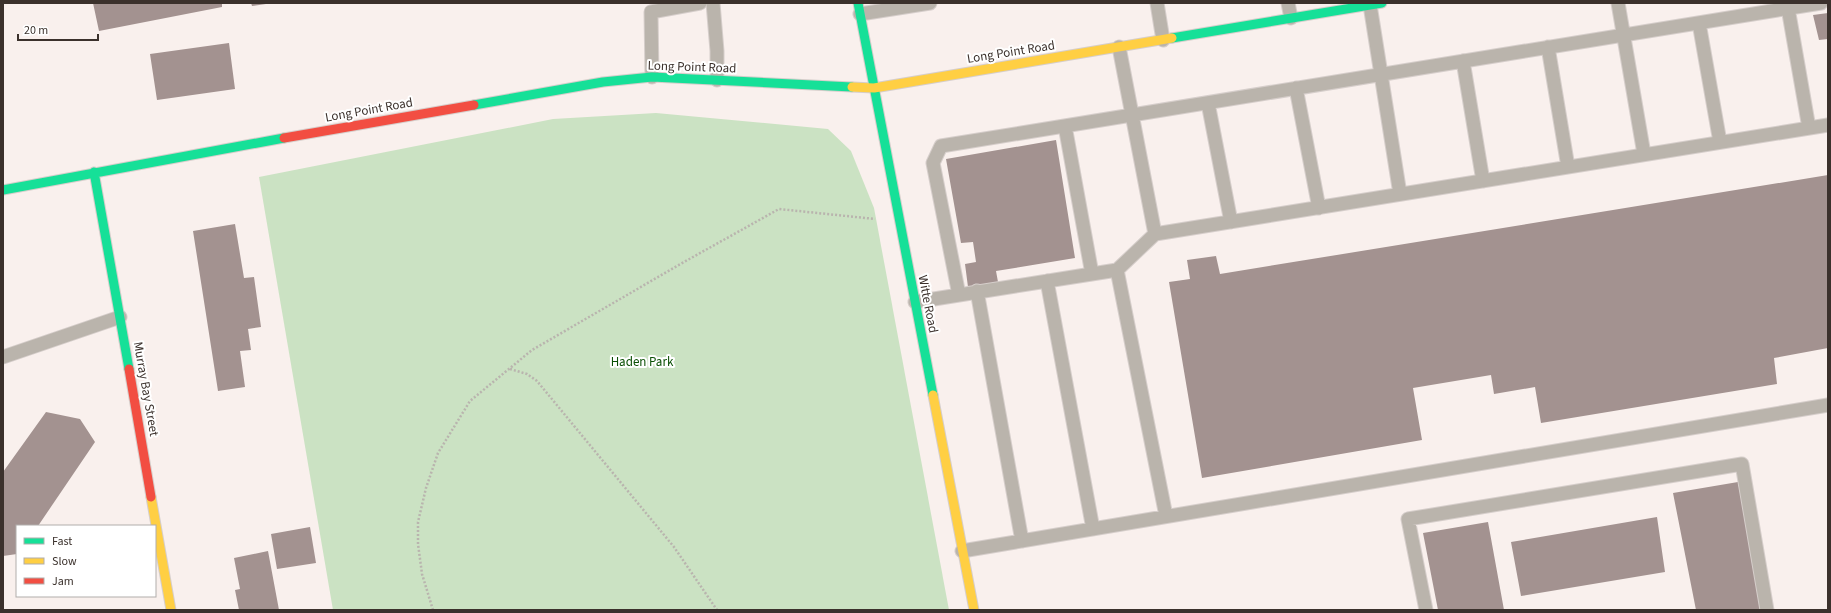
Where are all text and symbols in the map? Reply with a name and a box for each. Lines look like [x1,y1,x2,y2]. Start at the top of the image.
scale bar [18,16,98,42]
text: 20 m [24,22,48,39]
street label: Long Point Road [966,36,1056,68]
street label: Long Point Road [647,56,737,78]
street label: Long Point Road [324,93,414,127]
street label: Witte Road [914,273,942,335]
street label: Murray Bay Street [129,340,163,438]
park label: Haden Park [611,353,674,371]
legend [16,525,156,597]
text: Fast [52,533,72,550]
text: Slow [52,553,77,570]
text: Jam [52,573,74,590]

